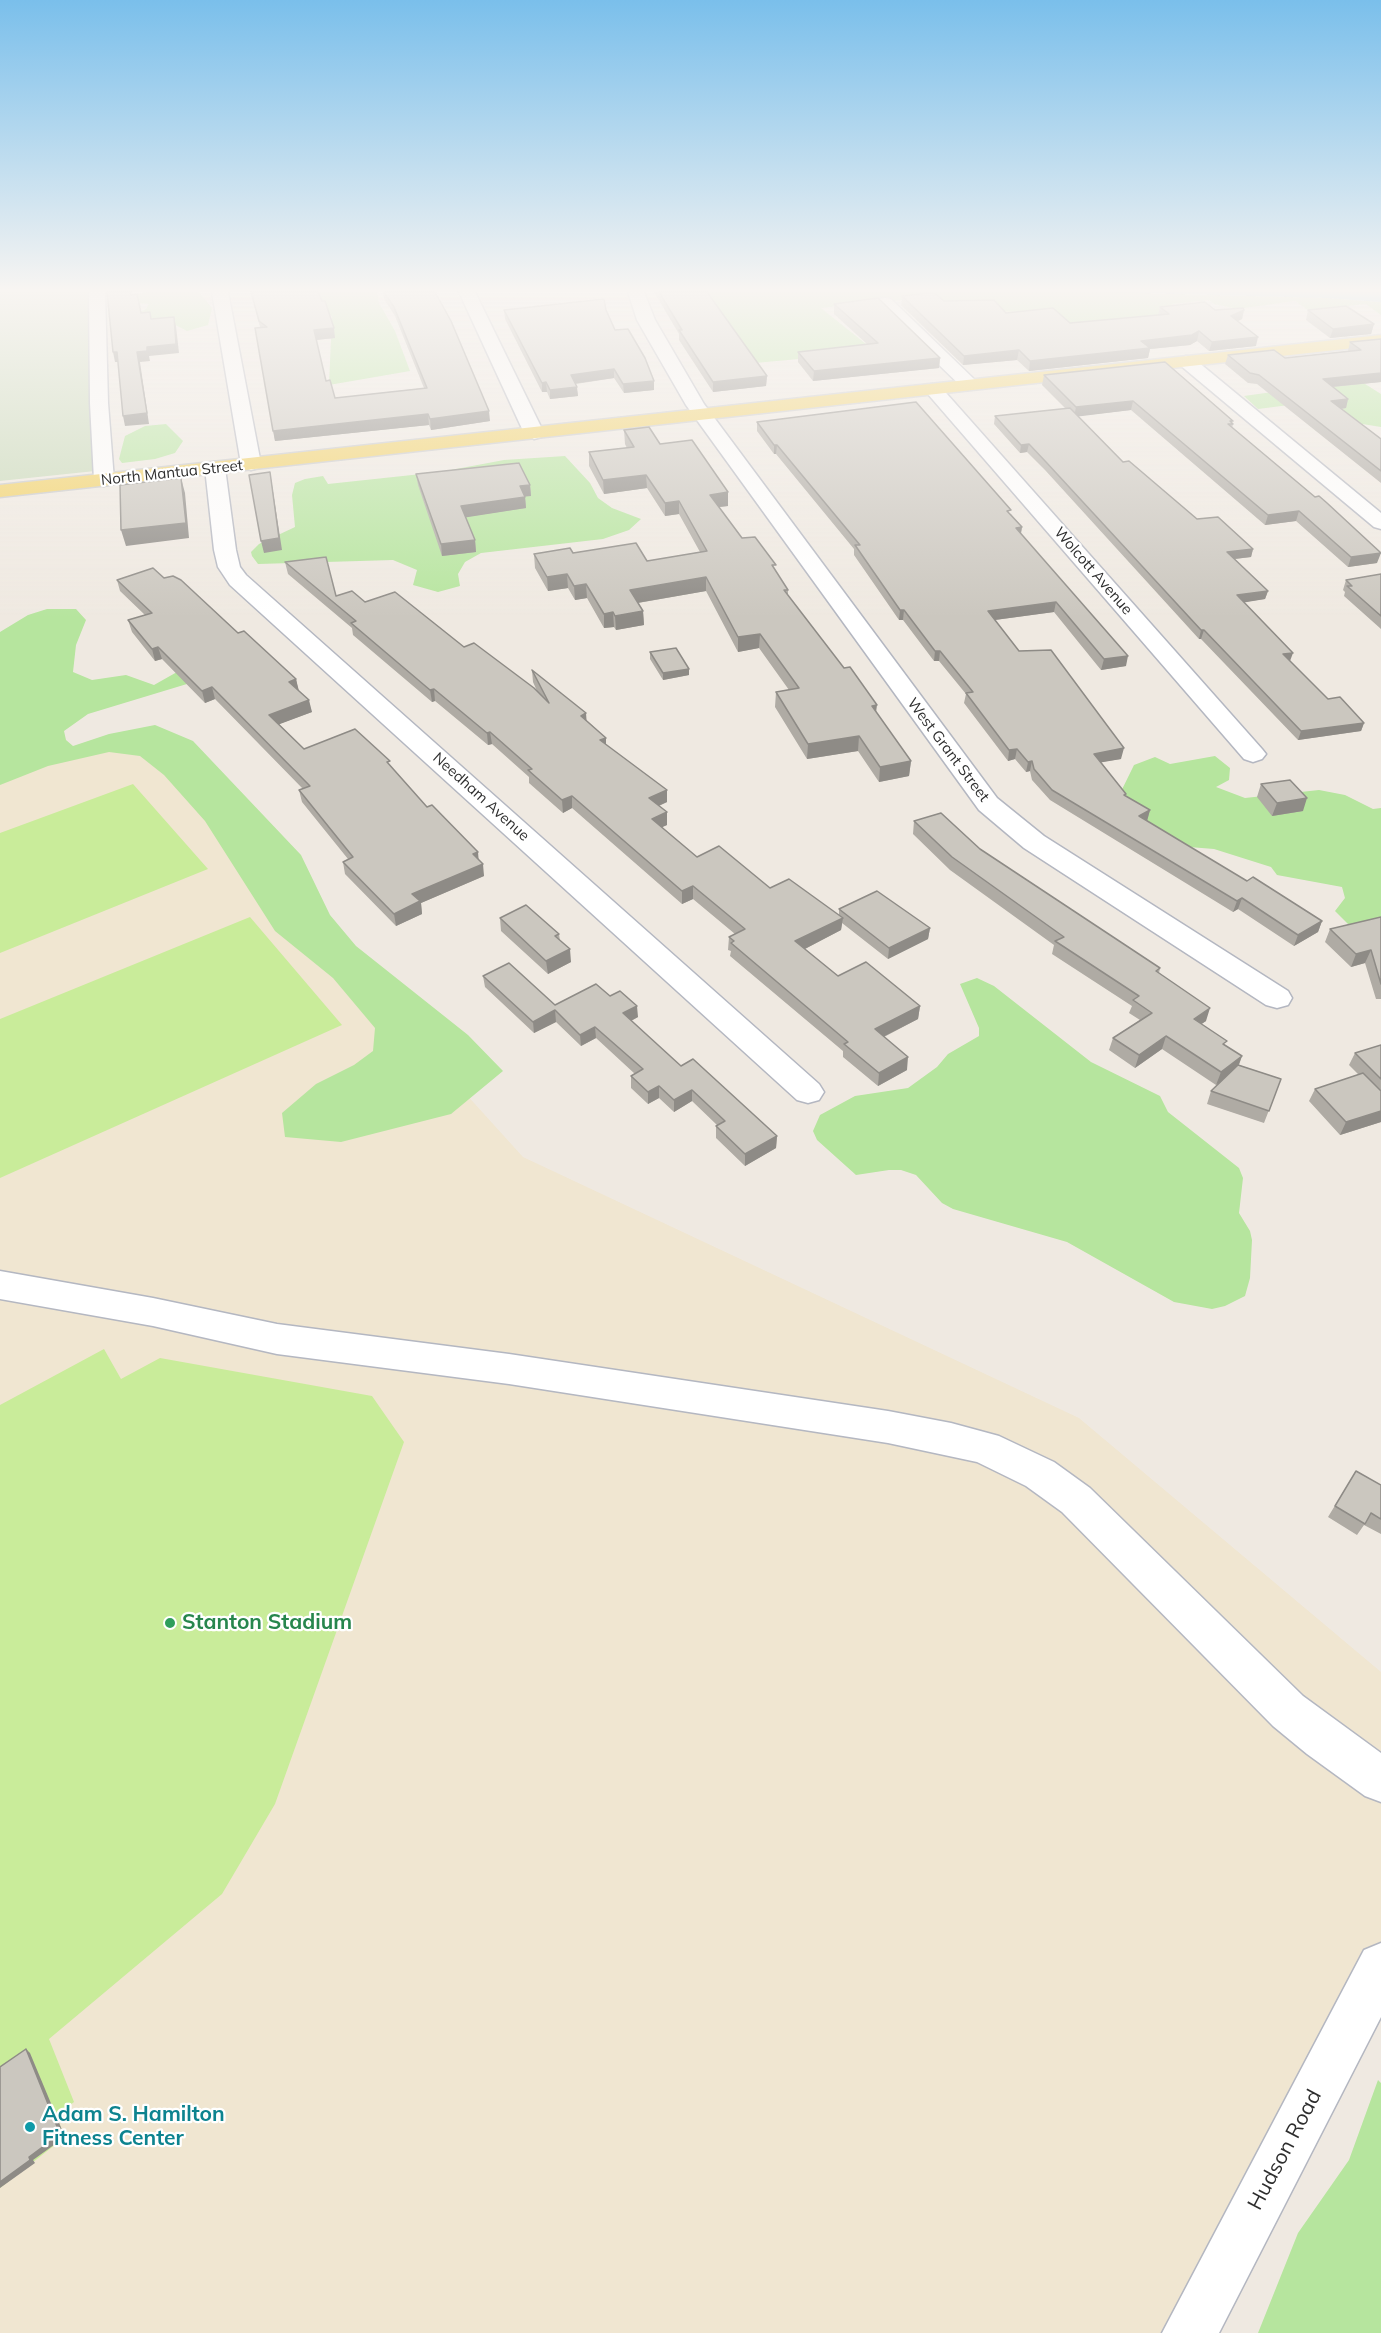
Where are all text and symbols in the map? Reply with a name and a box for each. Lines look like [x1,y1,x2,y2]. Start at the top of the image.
street label: North Mantua Street [100,457,244,489]
street label: Wolcott Avenue [1050,524,1136,618]
street label: West Grant Street [903,695,993,805]
street label: Needham Avenue [429,749,533,845]
place label: Stanton Stadium [182,1610,352,1636]
marker: Stanton Stadium [163,1616,177,1630]
street label: Hudson Road [1243,2086,1327,2214]
place label: Adam S. Hamilton Fitness Center [42,2102,225,2152]
marker: Adam S. Hamilton Fitness Center [23,2120,37,2134]

